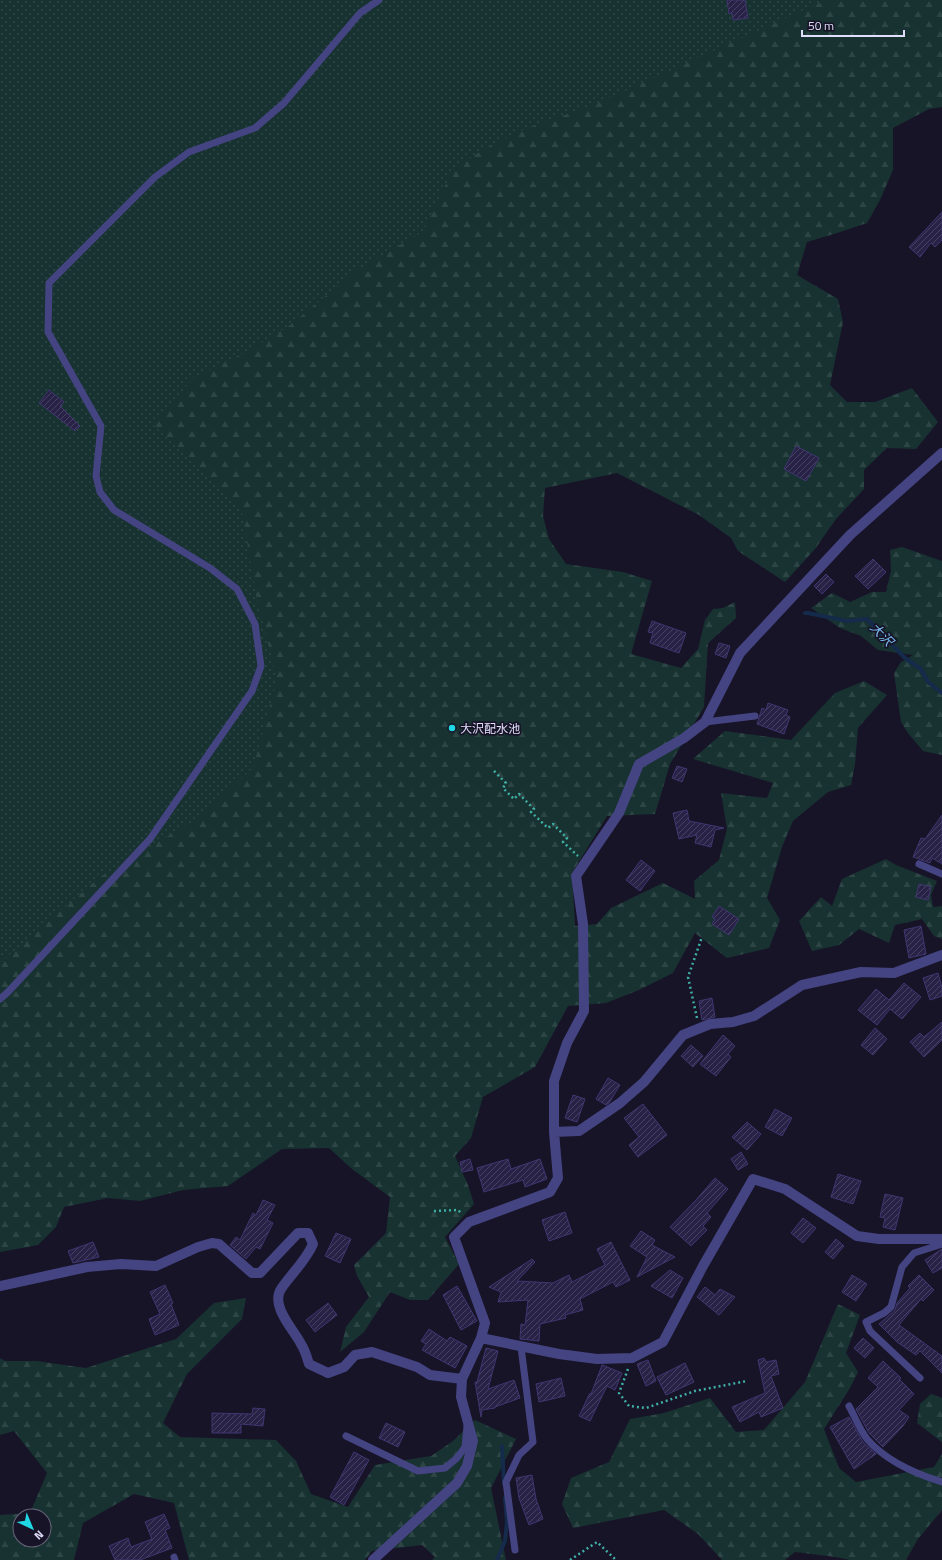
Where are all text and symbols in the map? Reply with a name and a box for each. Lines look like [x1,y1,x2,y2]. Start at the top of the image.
scale bar [802,12,904,38]
text: 50 m [808,16,834,35]
water label: 大沢 [866,618,900,652]
place label: 大沢配水池 [460,719,520,738]
marker: 大沢配水池 [447,723,457,733]
north arrow [12,1508,52,1548]
text: N [31,1527,47,1544]

